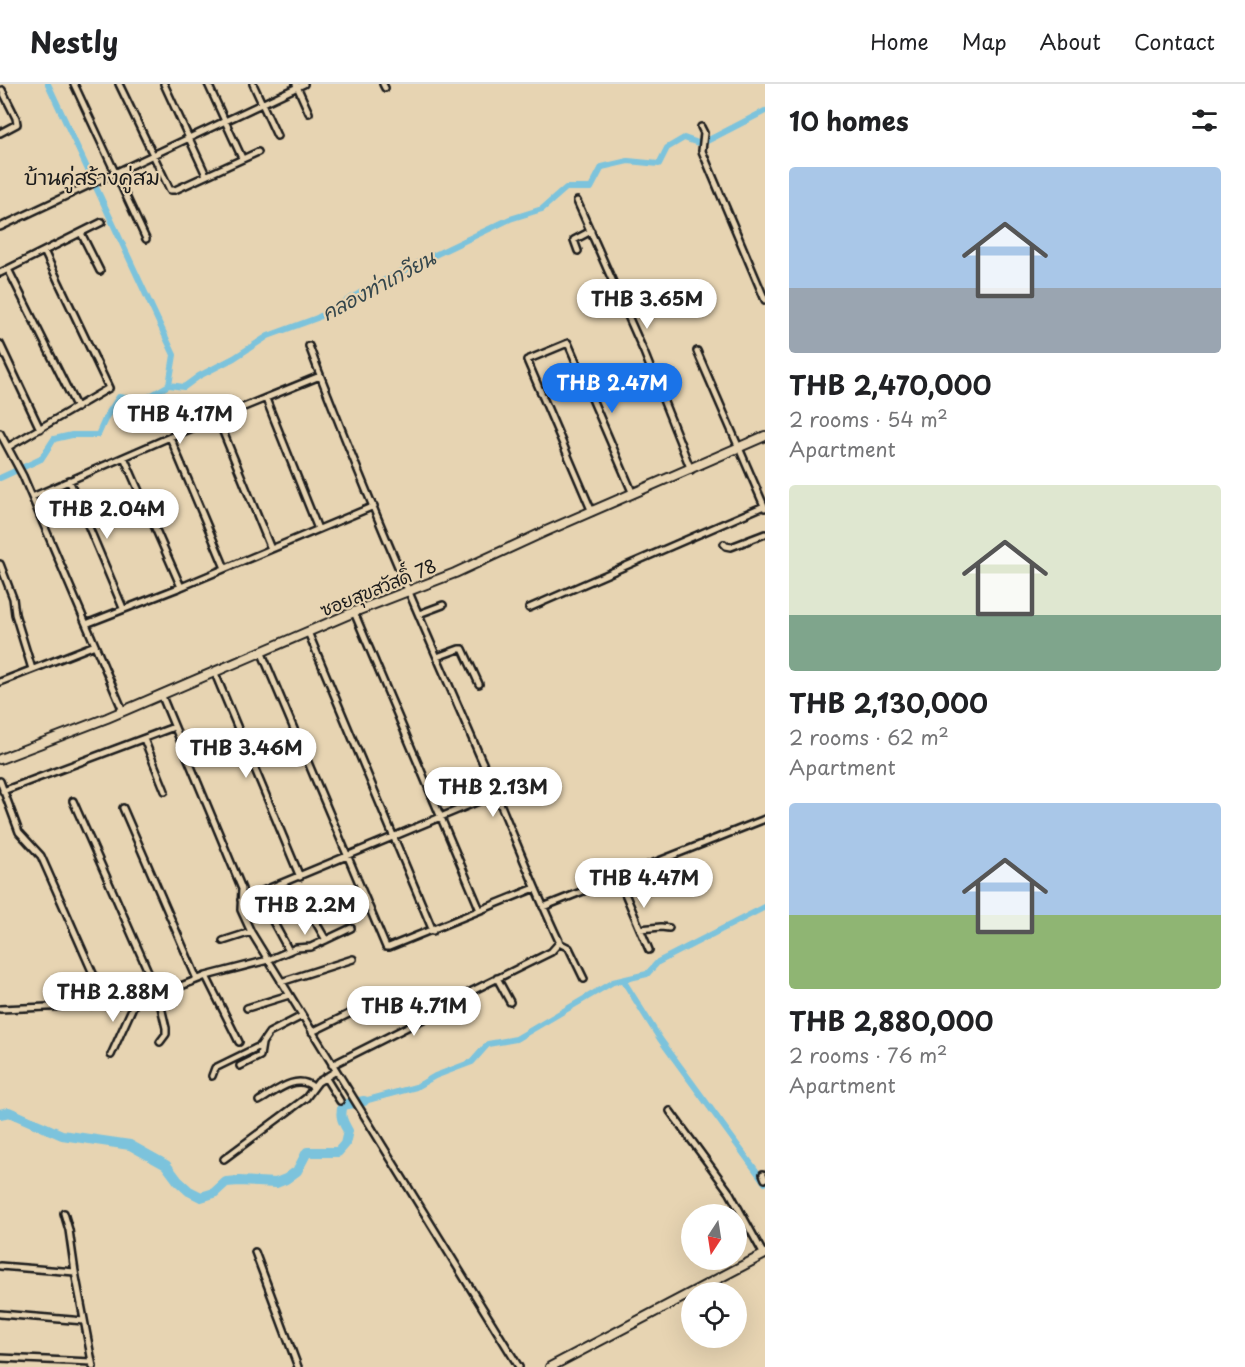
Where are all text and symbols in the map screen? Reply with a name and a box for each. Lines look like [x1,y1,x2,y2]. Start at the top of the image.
text: Nestly [30,20,118,63]
text: Home [870,25,929,57]
text: Map [962,25,1007,57]
text: About [1040,25,1101,57]
text: Contact [1134,25,1215,57]
text: 10 homes [789,101,909,140]
icon: filters [1188,104,1221,137]
district label: บ้านคู่สร้างคู่สม [24,160,160,194]
icon: home [951,206,1059,314]
water label: คลองท่าเกวียน [316,242,442,328]
pin: THB 3.65M [578,279,716,330]
text: THB 3.65M [591,283,703,313]
pin: THB 2.47M [543,363,681,414]
text: THB 2,470,000 [789,365,991,404]
text: THB 2.47M [556,367,668,397]
pin: THB 4.17M [111,394,249,445]
text: THB 4.17M [127,398,233,428]
text: 2 rooms · 54 m² [789,404,948,434]
text: Apartment [789,434,896,464]
pin: THB 2.04M [38,489,176,540]
text: THB 2.04M [49,493,165,523]
icon: home [951,524,1059,632]
street label: ซอยสุขสวัสดิ์ 78 [315,549,441,624]
text: THB 2,130,000 [789,683,988,722]
text: 2 rooms · 62 m² [789,722,949,752]
pin: THB 3.46M [177,728,315,779]
text: THB 3.46M [189,732,303,762]
text: Apartment [789,752,896,782]
pin: THB 2.13M [424,767,562,818]
text: THB 2.13M [438,771,548,801]
icon: home [951,842,1059,950]
pin: THB 4.47M [575,858,713,909]
text: THB 4.47M [589,862,699,892]
pin: THB 2.2M [243,885,367,936]
text: THB 2.2M [254,889,356,919]
pin: THB 2.88M [44,972,182,1023]
text: THB 2.88M [57,976,169,1006]
pin: THB 4.71M [345,986,483,1037]
text: THB 4.71M [361,990,467,1020]
text: THB 2,880,000 [789,1001,993,1040]
text: 2 rooms · 76 m² [789,1040,947,1070]
text: Apartment [789,1070,896,1100]
north arrow [681,1204,747,1270]
map controls [681,1204,747,1348]
button: locate [681,1282,747,1348]

